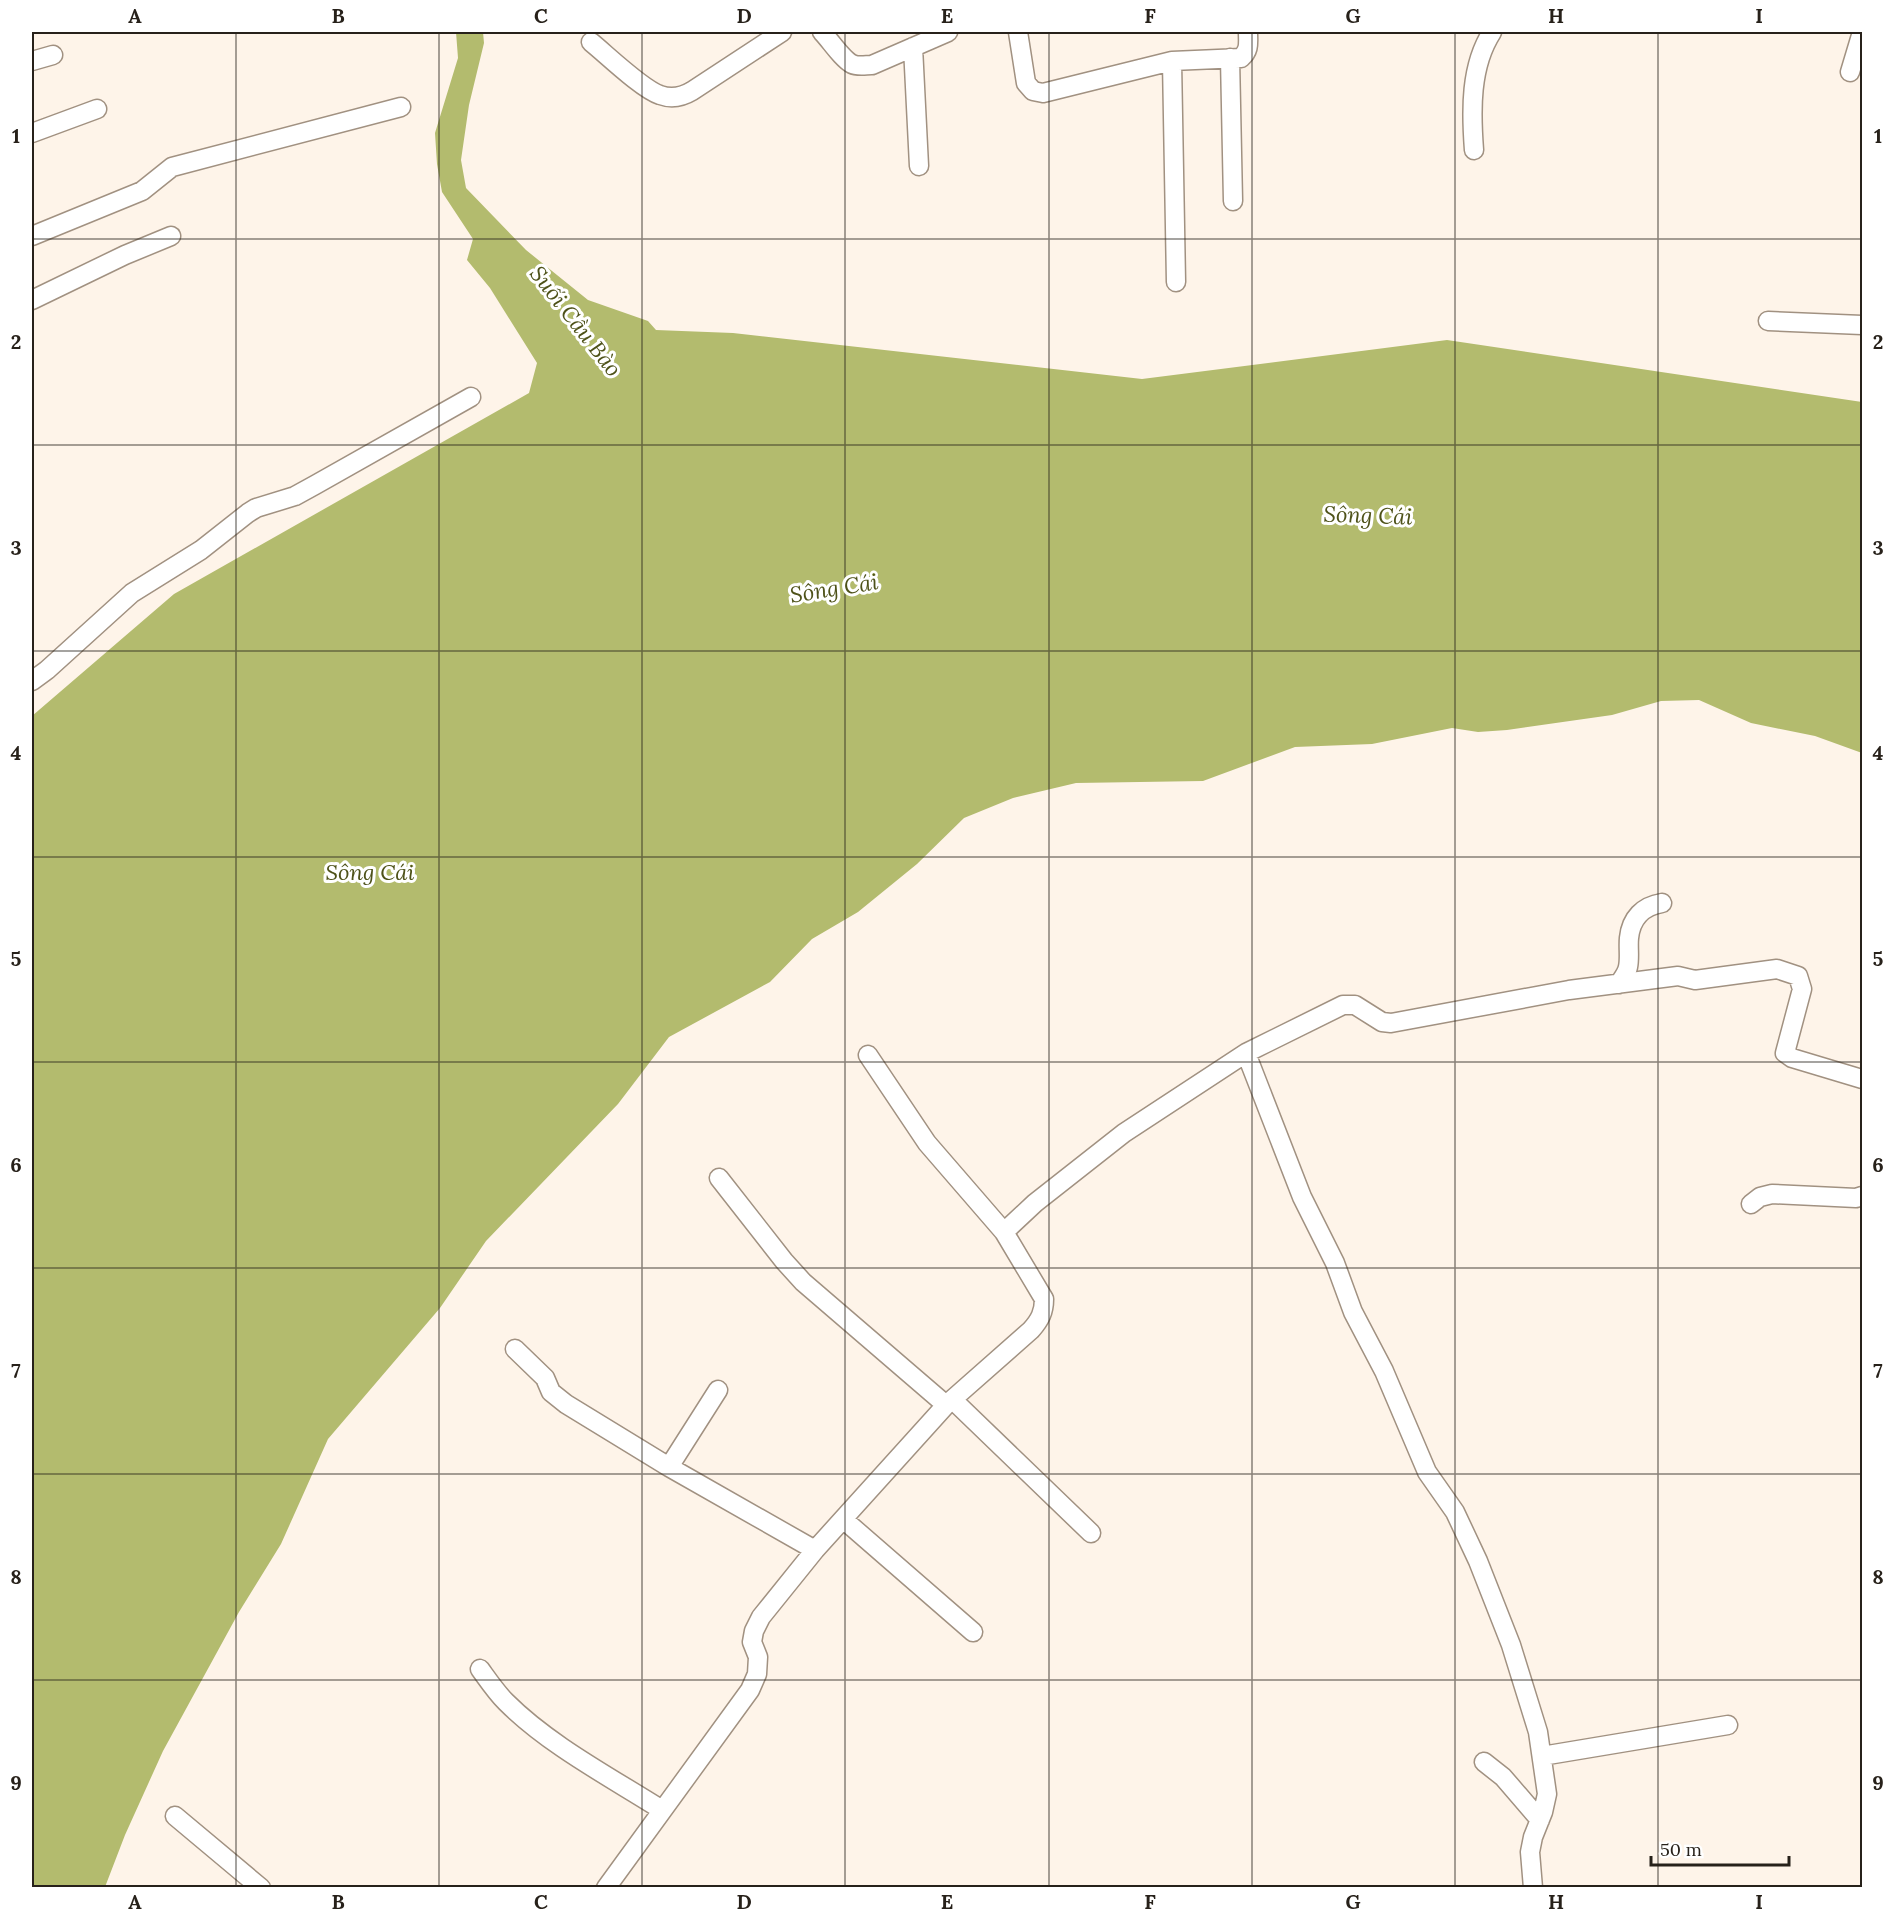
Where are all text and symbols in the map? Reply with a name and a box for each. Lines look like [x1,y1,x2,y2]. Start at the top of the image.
text: A [128,3,142,28]
text: B [331,3,345,28]
text: C [534,3,548,28]
text: D [736,3,752,28]
text: E [941,3,953,28]
text: F [1144,3,1156,28]
text: G [1345,3,1361,28]
text: H [1548,3,1564,28]
text: I [1755,3,1763,28]
text: 1 [12,123,20,148]
text: 1 [1874,123,1882,148]
water label: Suối Cầu Bào [524,260,628,382]
text: 2 [11,329,21,354]
text: 2 [1873,329,1883,354]
water label: Sông Cái [1323,499,1413,531]
text: 3 [10,535,22,560]
text: 3 [1872,535,1884,560]
water label: Sông Cái [788,567,880,609]
text: 4 [11,740,22,765]
text: 4 [1873,740,1884,765]
water label: Sông Cái [326,858,414,886]
text: 5 [11,946,22,971]
text: 5 [1873,946,1884,971]
text: 6 [10,1152,22,1177]
text: 6 [1872,1152,1884,1177]
text: 7 [11,1358,21,1383]
text: 7 [1873,1358,1883,1383]
text: 8 [10,1564,22,1589]
text: 8 [1872,1564,1884,1589]
text: 9 [10,1770,22,1795]
text: 9 [1872,1770,1884,1795]
scale bar [1651,1829,1789,1867]
text: 50 m [1660,1838,1702,1861]
text: A [128,1889,142,1914]
text: B [331,1889,345,1914]
text: C [534,1889,548,1914]
text: D [736,1889,752,1914]
text: E [941,1889,953,1914]
text: F [1144,1889,1156,1914]
text: G [1345,1889,1361,1914]
text: H [1548,1889,1564,1914]
text: I [1755,1889,1763,1914]

